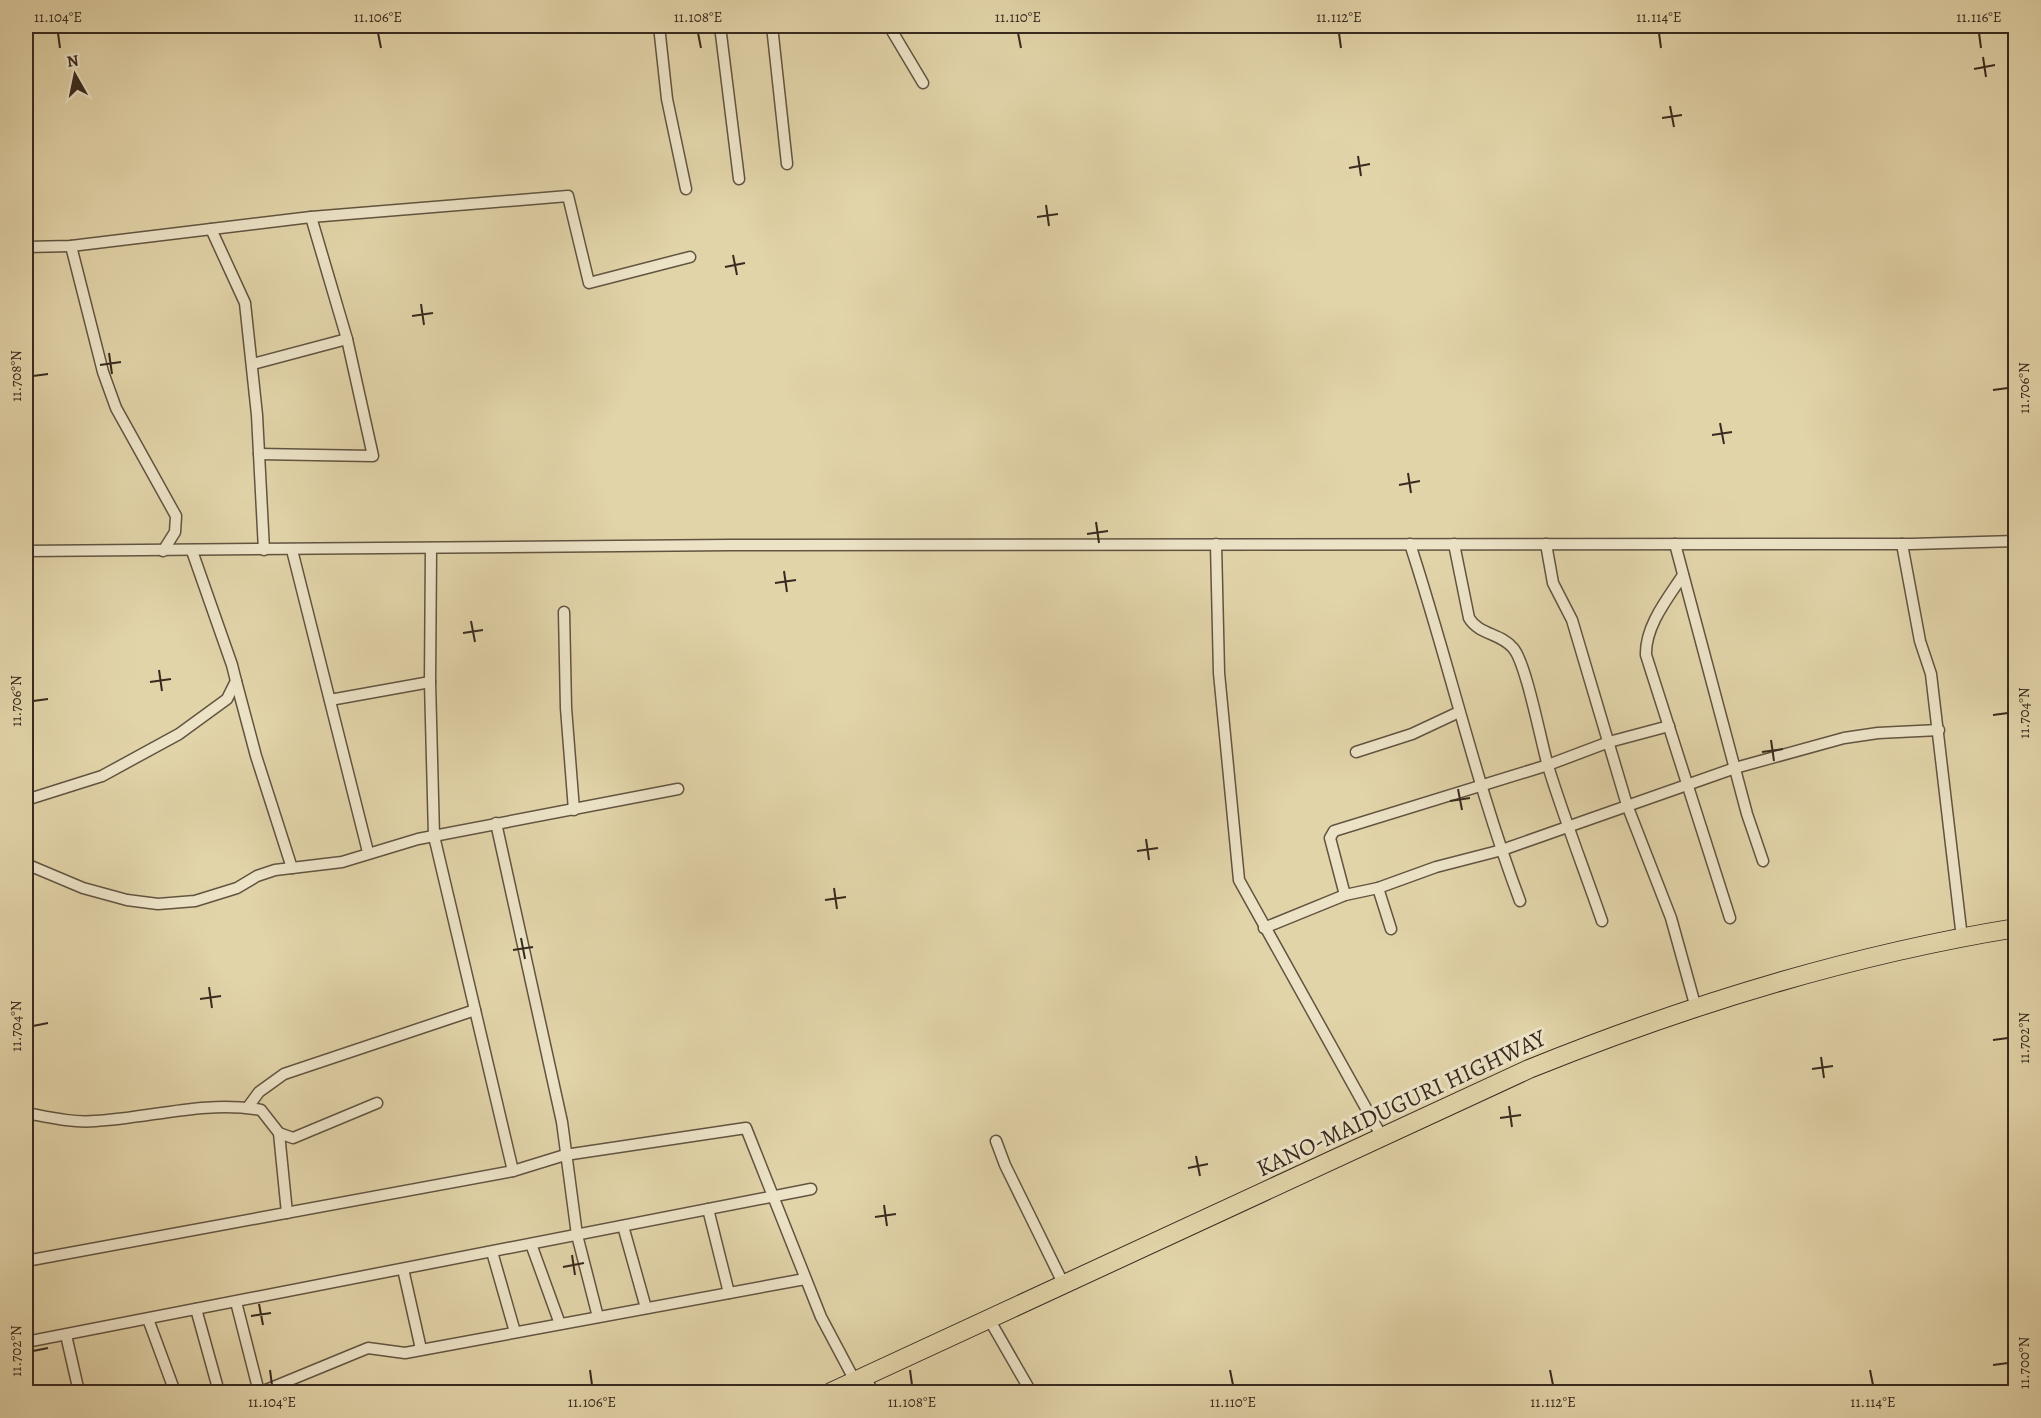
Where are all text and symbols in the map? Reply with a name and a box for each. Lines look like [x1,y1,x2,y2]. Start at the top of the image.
text: 11.104°E [34,7,82,27]
text: 11.106°E [354,7,402,27]
text: 11.108°E [674,7,722,27]
text: 11.110°E [995,7,1041,27]
text: 11.112°E [1316,7,1362,27]
text: 11.114°E [1636,7,1682,27]
text: 11.116°E [1956,7,2002,27]
north arrow [45,45,105,105]
text: N [65,49,81,73]
text: 11.708°N [6,350,26,402]
text: 11.706°N [2014,362,2034,414]
text: 11.706°N [6,675,26,727]
text: 11.704°N [2014,687,2034,739]
text: 11.704°N [6,1000,26,1052]
text: 11.702°N [2014,1012,2034,1064]
street label: KANO-MAIDUGURI HIGHWAY [1251,1021,1552,1184]
text: 11.702°N [6,1325,26,1377]
text: 11.700°N [2014,1337,2034,1389]
text: 11.104°E [248,1392,296,1412]
text: 11.106°E [568,1392,616,1412]
text: 11.108°E [888,1392,936,1412]
text: 11.110°E [1210,1392,1256,1412]
text: 11.112°E [1530,1392,1576,1412]
text: 11.114°E [1850,1392,1896,1412]

